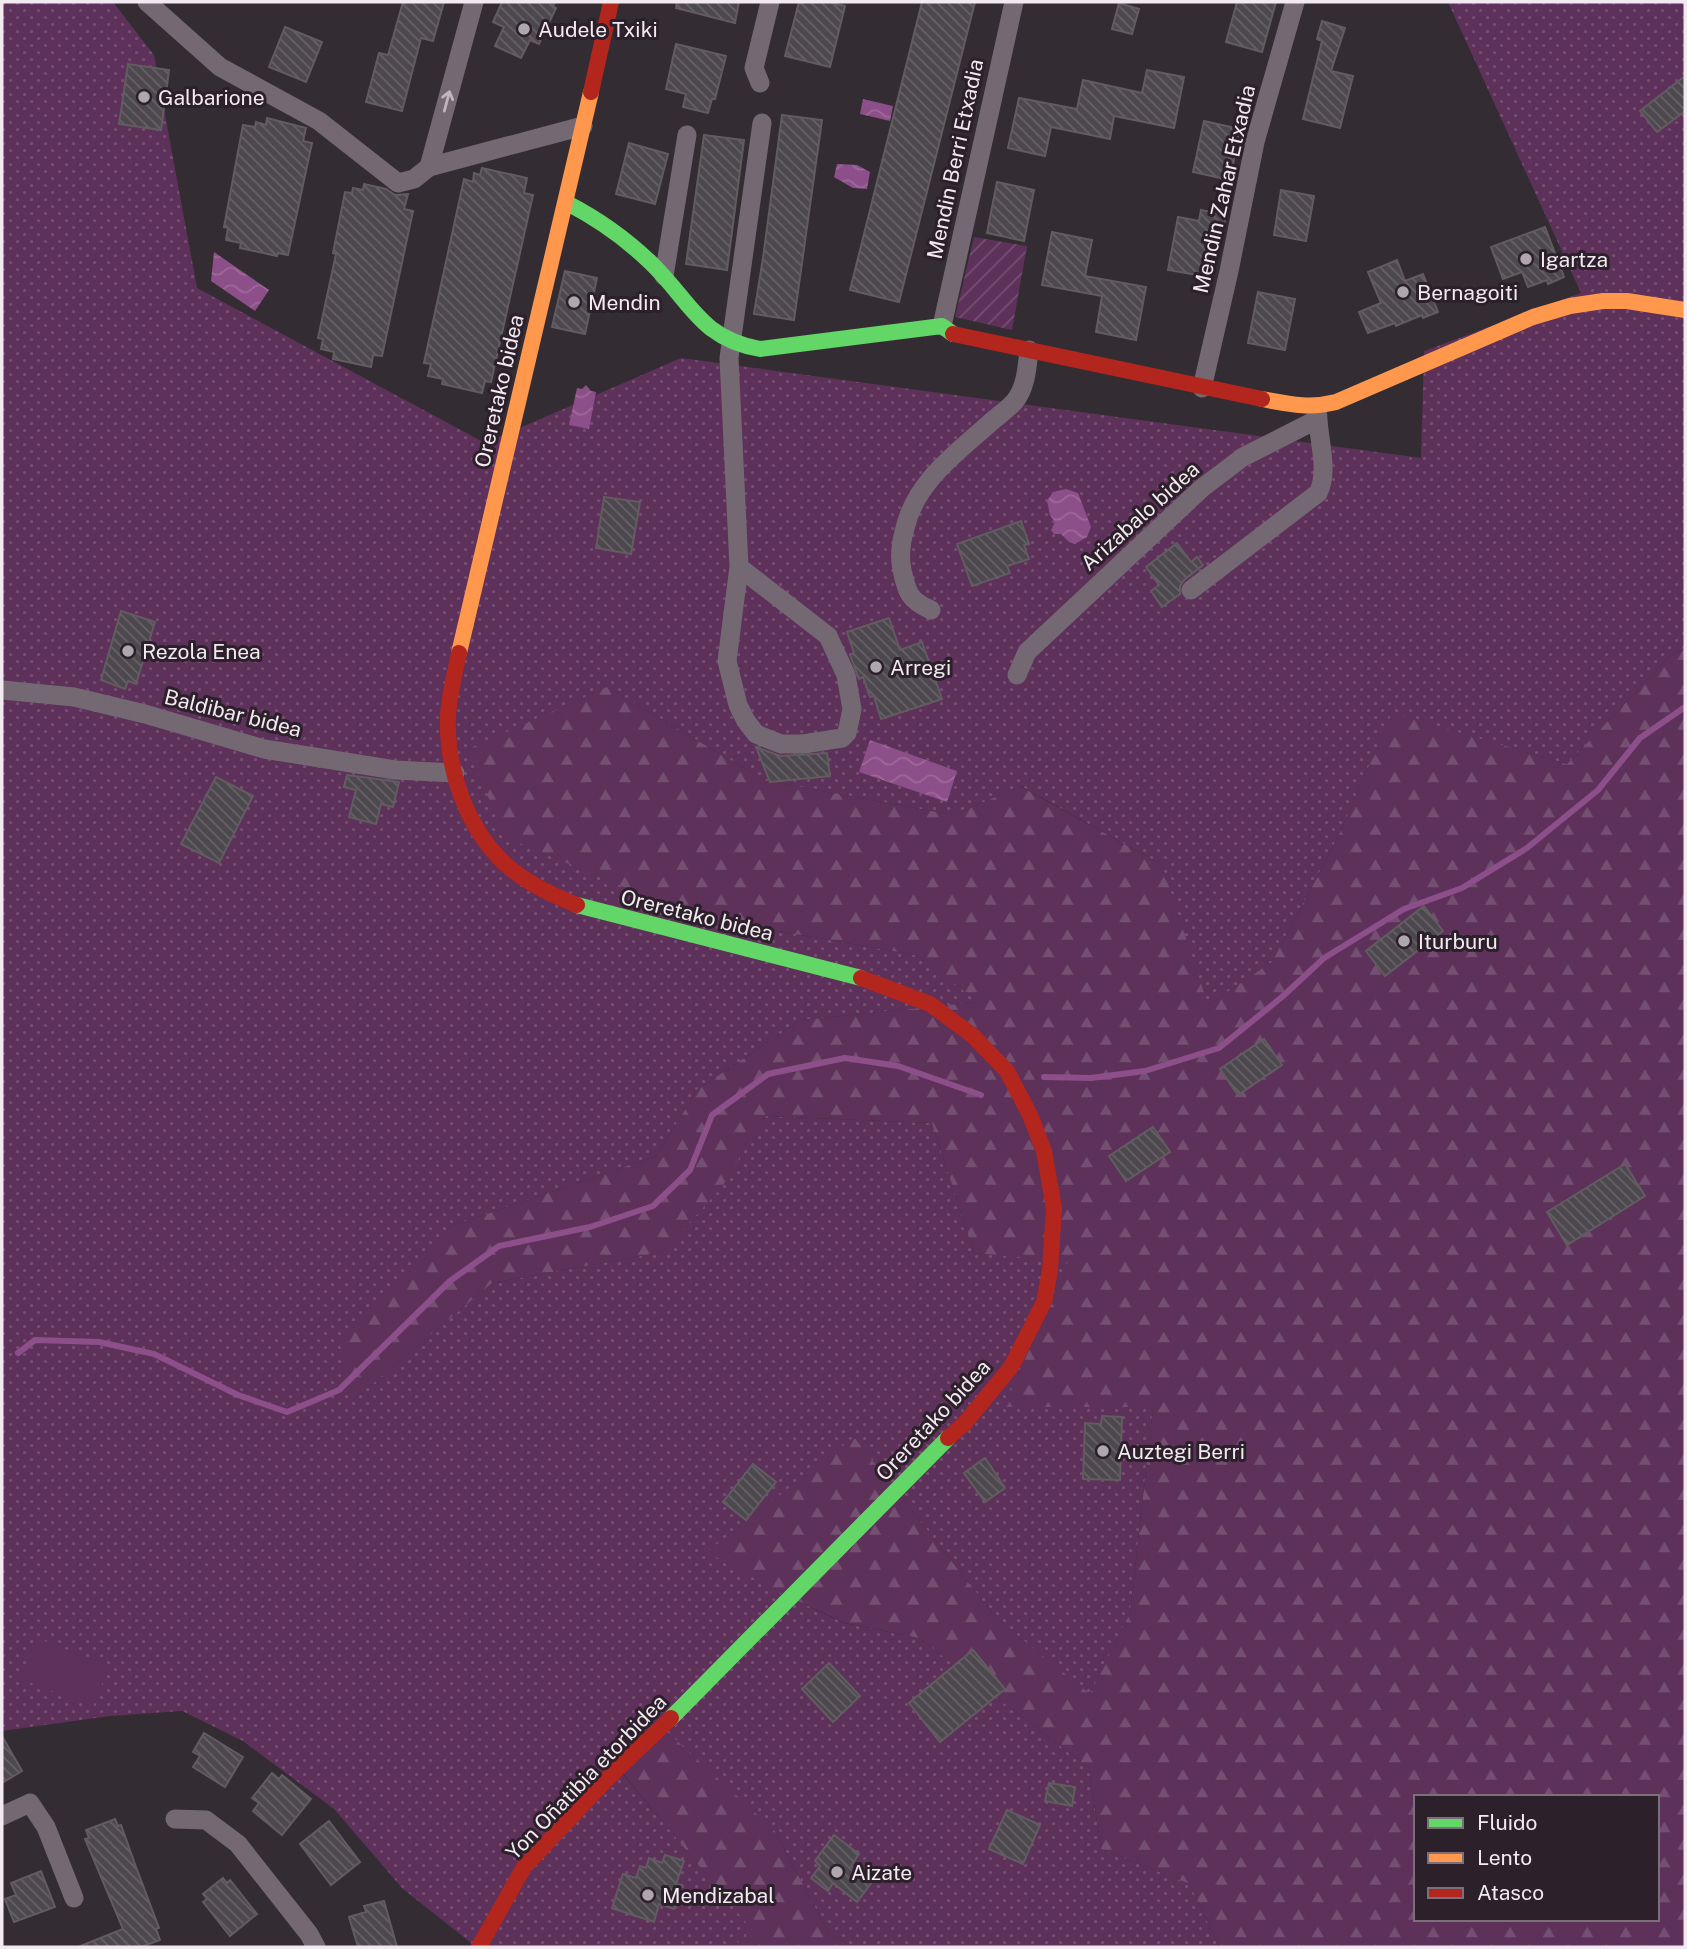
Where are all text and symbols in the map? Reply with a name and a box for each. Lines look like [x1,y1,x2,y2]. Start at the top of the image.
place label: Audele Txiki [538,17,658,42]
marker: Audele Txiki [516,21,532,37]
street label: Mendin Berri Etxadia [922,57,988,261]
street label: Mendin Zahar Etxadia [1188,82,1260,296]
place label: Galbarione [158,85,265,110]
marker: Galbarione [136,89,152,105]
one-way arrow [441,91,454,113]
place label: Igartza [1540,247,1608,272]
marker: Igartza [1518,251,1534,267]
place label: Bernagoiti [1417,280,1518,305]
marker: Bernagoiti [1395,284,1411,300]
place label: Mendin [588,290,661,315]
marker: Mendin [566,294,582,310]
street label: Oreretako bidea [469,312,529,470]
street label: Arizabalo bidea [1076,456,1204,576]
place label: Rezola Enea [142,639,261,664]
marker: Rezola Enea [120,643,136,659]
place label: Arregi [890,655,951,680]
marker: Arregi [868,659,884,675]
street label: Baldibar bidea [162,684,304,742]
street label: Oreretako bidea [618,884,776,946]
place label: Iturburu [1418,929,1498,954]
marker: Iturburu [1396,933,1412,949]
street label: Oreretako bidea [871,1354,995,1486]
place label: Auztegi Berri [1117,1439,1245,1464]
marker: Auztegi Berri [1095,1443,1111,1459]
street label: Yon Oñatibia etorbidea [501,1689,671,1865]
legend [1414,1795,1659,1921]
text: Fluido [1477,1810,1537,1835]
text: Lento [1477,1845,1532,1870]
place label: Aizate [851,1860,912,1885]
marker: Aizate [829,1864,845,1880]
text: Atasco [1477,1880,1544,1905]
place label: Mendizabal [662,1883,775,1908]
marker: Mendizabal [640,1887,656,1903]

